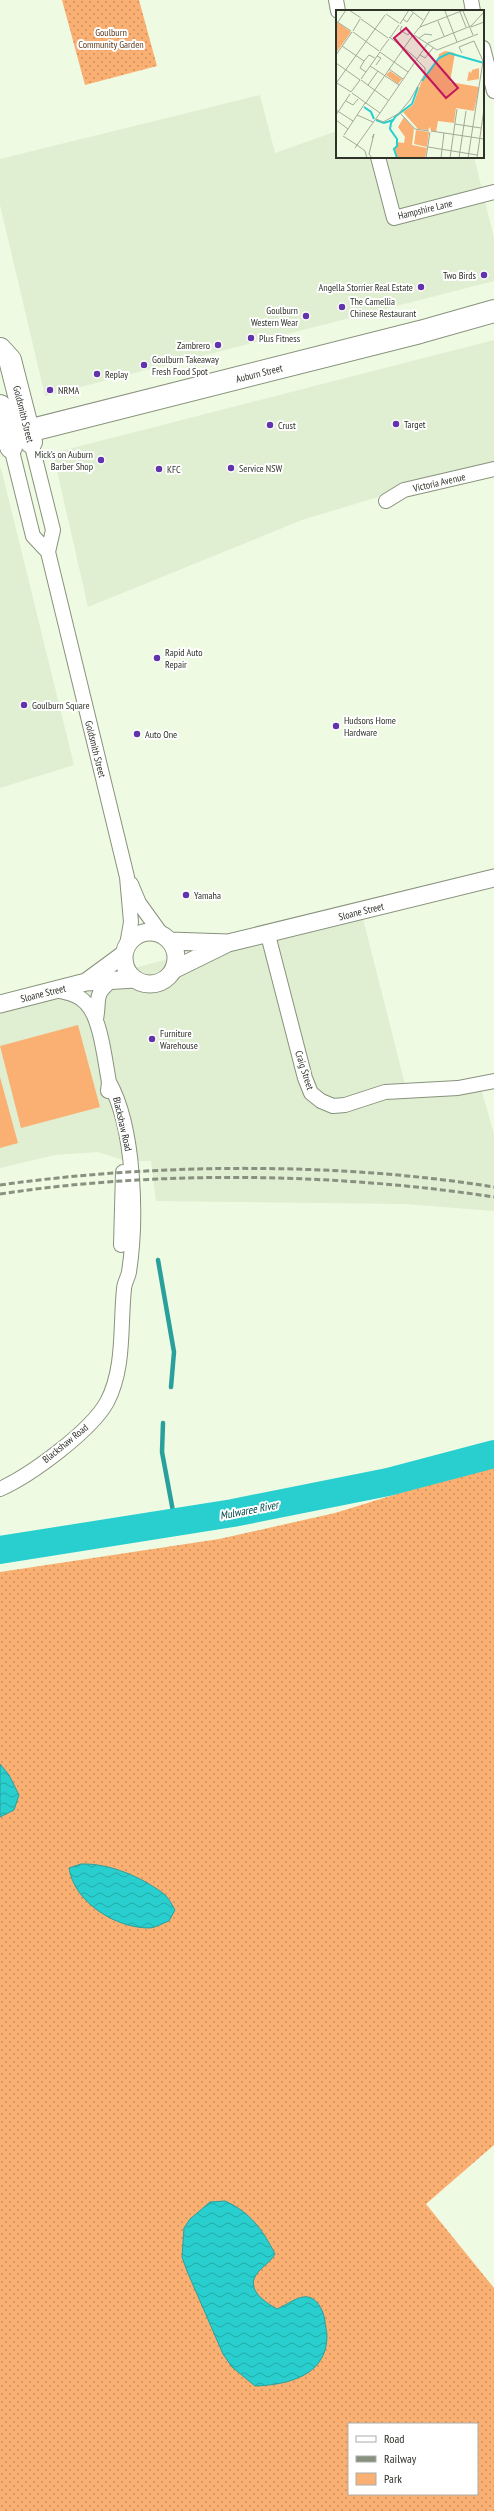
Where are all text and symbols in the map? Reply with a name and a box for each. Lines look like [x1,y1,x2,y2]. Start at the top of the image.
inset map [336,10,484,158]
park label: Goulburn Community Garden [78,26,144,51]
street label: Hampshire Lane [397,196,454,223]
place label: Two Birds [443,269,477,282]
marker: Two Birds [479,270,489,280]
place label: Angella Storrier Real Estate [319,281,413,294]
marker: Angella Storrier Real Estate [416,282,426,292]
place label: The Camellia Chinese Restaurant [350,295,416,320]
marker: The Camellia Chinese Restaurant [337,302,347,312]
place label: Goulburn Western Wear [251,304,298,329]
marker: Goulburn Western Wear [301,311,311,321]
place label: Plus Fitness [259,332,301,345]
marker: Plus Fitness [246,333,256,343]
place label: Zambrero [177,339,210,352]
marker: Zambrero [213,340,223,350]
place label: Goulburn Takeaway Fresh Food Spot [152,353,219,378]
marker: Goulburn Takeaway Fresh Food Spot [139,360,149,370]
street label: Auburn Street [234,361,284,386]
place label: Replay [105,368,128,381]
marker: Replay [92,369,102,379]
street label: Goldsmith Street [10,384,37,444]
place label: NRMA [58,384,80,397]
marker: NRMA [45,385,55,395]
place label: Target [404,418,426,431]
place label: Crust [278,419,296,432]
marker: Target [391,419,401,429]
marker: Crust [265,420,275,430]
place label: Mick's on Auburn Barber Shop [35,448,93,473]
marker: Mick's on Auburn Barber Shop [96,455,106,465]
place label: Service NSW [239,462,282,475]
place label: KFC [167,463,181,476]
marker: Service NSW [226,463,236,473]
marker: KFC [154,464,164,474]
street label: Victoria Avenue [411,470,467,495]
place label: Rapid Auto Repair [165,646,203,671]
marker: Rapid Auto Repair [152,653,162,663]
place label: Goulburn Square [32,699,90,712]
marker: Goulburn Square [19,700,29,710]
place label: Hudsons Home Hardware [344,714,396,739]
street label: Goldsmith Street [82,719,109,779]
marker: Hudsons Home Hardware [331,721,341,731]
place label: Auto One [145,728,177,741]
marker: Auto One [132,729,142,739]
place label: Yamaha [194,889,221,902]
marker: Yamaha [181,890,191,900]
street label: Sloane Street [337,900,385,923]
street label: Sloane Street [19,982,67,1005]
place label: Furniture Warehouse [160,1027,198,1052]
marker: Furniture Warehouse [147,1034,157,1044]
street label: Craig Street [292,1049,317,1092]
street label: Blackshaw Road [110,1096,135,1152]
street label: Blackshaw Road [40,1421,91,1466]
water label: Mulwaree River [219,1497,281,1523]
legend [348,2423,478,2495]
text: Road [384,2431,404,2446]
text: Railway [384,2451,417,2466]
text: Park [384,2471,402,2486]

